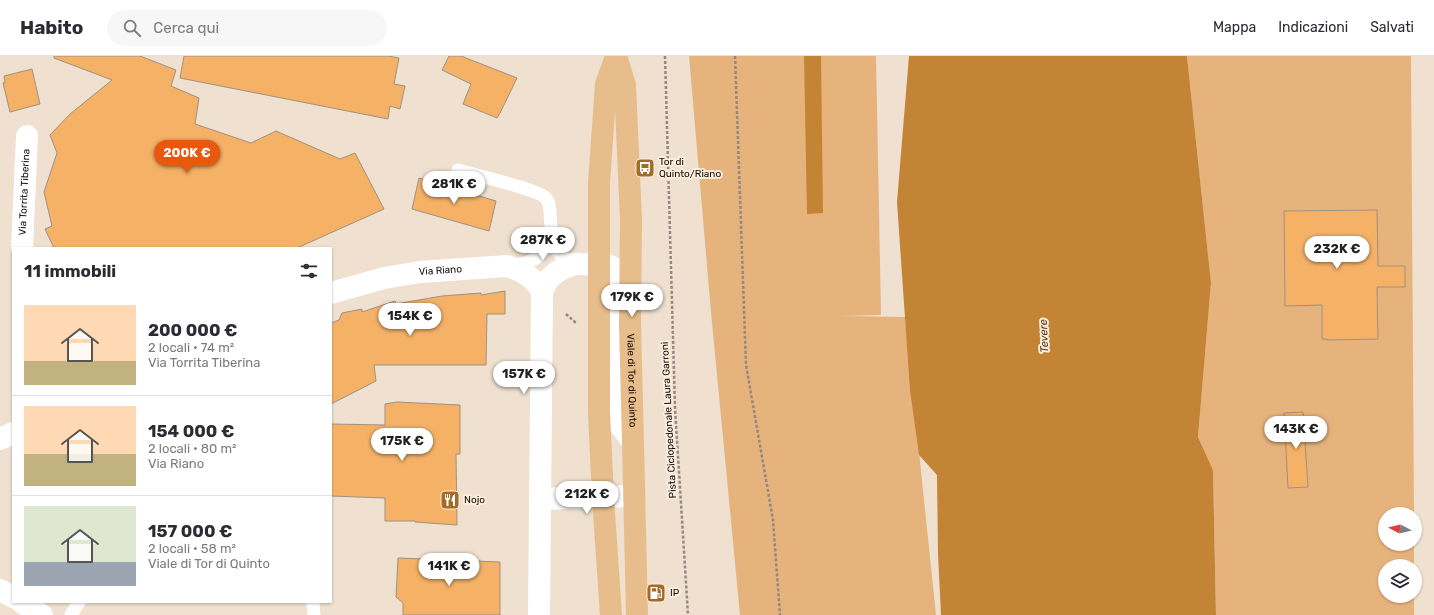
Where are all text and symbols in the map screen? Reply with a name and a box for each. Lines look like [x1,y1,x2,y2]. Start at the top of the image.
search box [107,10,387,46]
text: Habito [20,16,83,39]
icon: search [121,17,143,39]
text: Cerca qui [153,19,219,37]
text: Mappa [1213,19,1256,36]
text: Indicazioni [1278,19,1348,36]
text: Salvati [1370,19,1414,36]
pin: 200K € [154,140,220,174]
text: 200K € [163,145,211,160]
street label: Via Torrita Tiberina [17,149,32,236]
place label: Tor di Quinto/Riano [659,156,721,180]
bus stop icon: Tor di Quinto/Riano [634,157,656,179]
pin: 281K € [421,171,487,205]
text: 281K € [431,176,477,191]
pin: 287K € [510,227,576,261]
text: 287K € [520,232,566,247]
pin: 232K € [1304,236,1370,270]
text: 232K € [1313,241,1361,256]
icon: filters [298,260,320,282]
text: 11 immobili [24,261,116,281]
street label: Via Riano [418,263,463,278]
pin: 179K € [599,284,665,318]
text: 179K € [610,289,654,304]
pin: 154K € [377,303,443,337]
text: 154K € [387,308,433,323]
water label: Tevere [1037,319,1051,353]
text: 200 000 € [148,320,237,340]
icon: home [56,321,104,369]
street label: Viale di Tor di Quinto [624,333,639,428]
text: 2 locali · 74 m² [148,340,234,355]
street label: Pista Ciclopedonale Laura Garroni [659,341,679,499]
text: Via Torrita Tiberina [148,355,260,370]
pin: 157K € [491,361,557,395]
text: 157K € [502,366,546,381]
pin: 143K € [1263,416,1329,450]
text: 154 000 € [148,421,234,441]
text: 143K € [1273,421,1319,436]
icon: home [56,422,104,470]
pin: 175K € [369,428,435,462]
text: 175K € [380,433,424,448]
text: 2 locali · 80 m² [148,441,236,456]
text: Via Riano [148,456,204,471]
pin: 212K € [554,481,620,515]
text: 212K € [565,486,609,501]
restaurant icon: Nojo [439,489,461,511]
place label: Nojo [464,494,485,506]
north arrow [1378,507,1422,551]
map controls [1378,507,1422,603]
text: 157 000 € [148,521,232,541]
icon: home [56,522,104,570]
text: 2 locali · 58 m² [148,541,236,556]
pin: 141K € [416,553,482,587]
text: Viale di Tor di Quinto [148,556,270,571]
text: 141K € [427,558,471,573]
button: layers [1378,559,1422,603]
fuel station icon: IP [645,582,667,604]
place label: IP [670,587,680,599]

